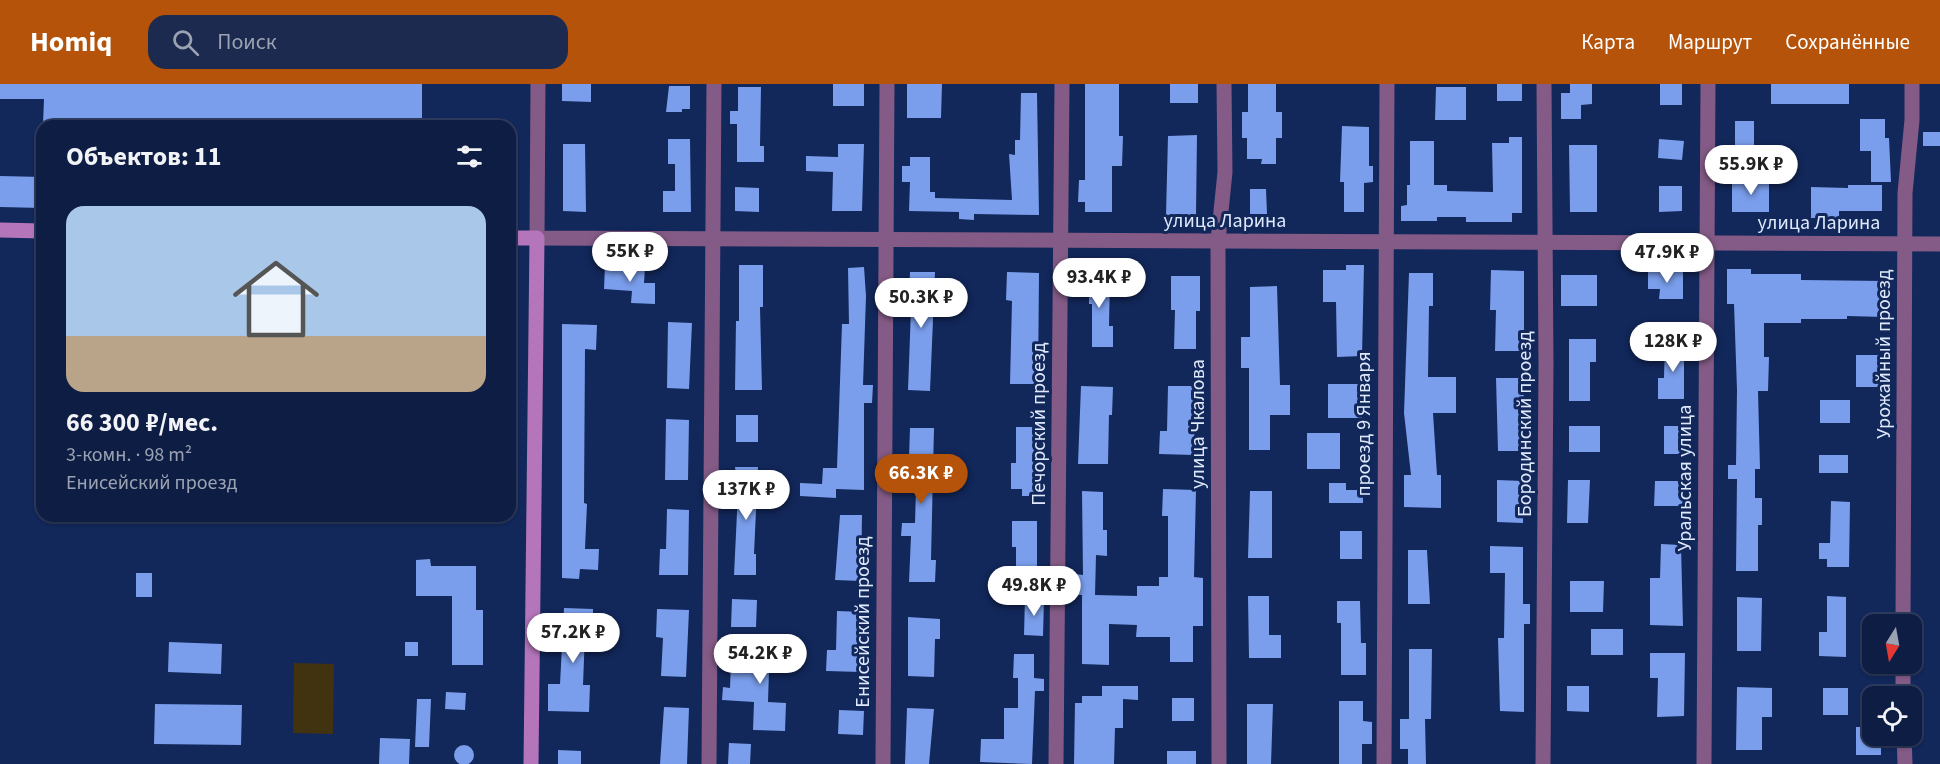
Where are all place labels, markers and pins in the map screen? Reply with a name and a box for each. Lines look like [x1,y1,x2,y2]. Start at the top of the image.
pin: 55.9K ₽ [1696,145,1806,196]
pin: 55K ₽ [588,232,672,283]
pin: 47.9K ₽ [1612,233,1722,284]
pin: 93.4K ₽ [1044,258,1154,309]
pin: 50.3K ₽ [866,278,976,329]
pin: 128K ₽ [1624,322,1722,373]
pin: 66.3K ₽ [866,454,976,505]
pin: 137K ₽ [697,470,795,521]
pin: 49.8K ₽ [979,566,1089,617]
pin: 57.2K ₽ [518,613,628,664]
pin: 54.2K ₽ [705,634,815,685]

